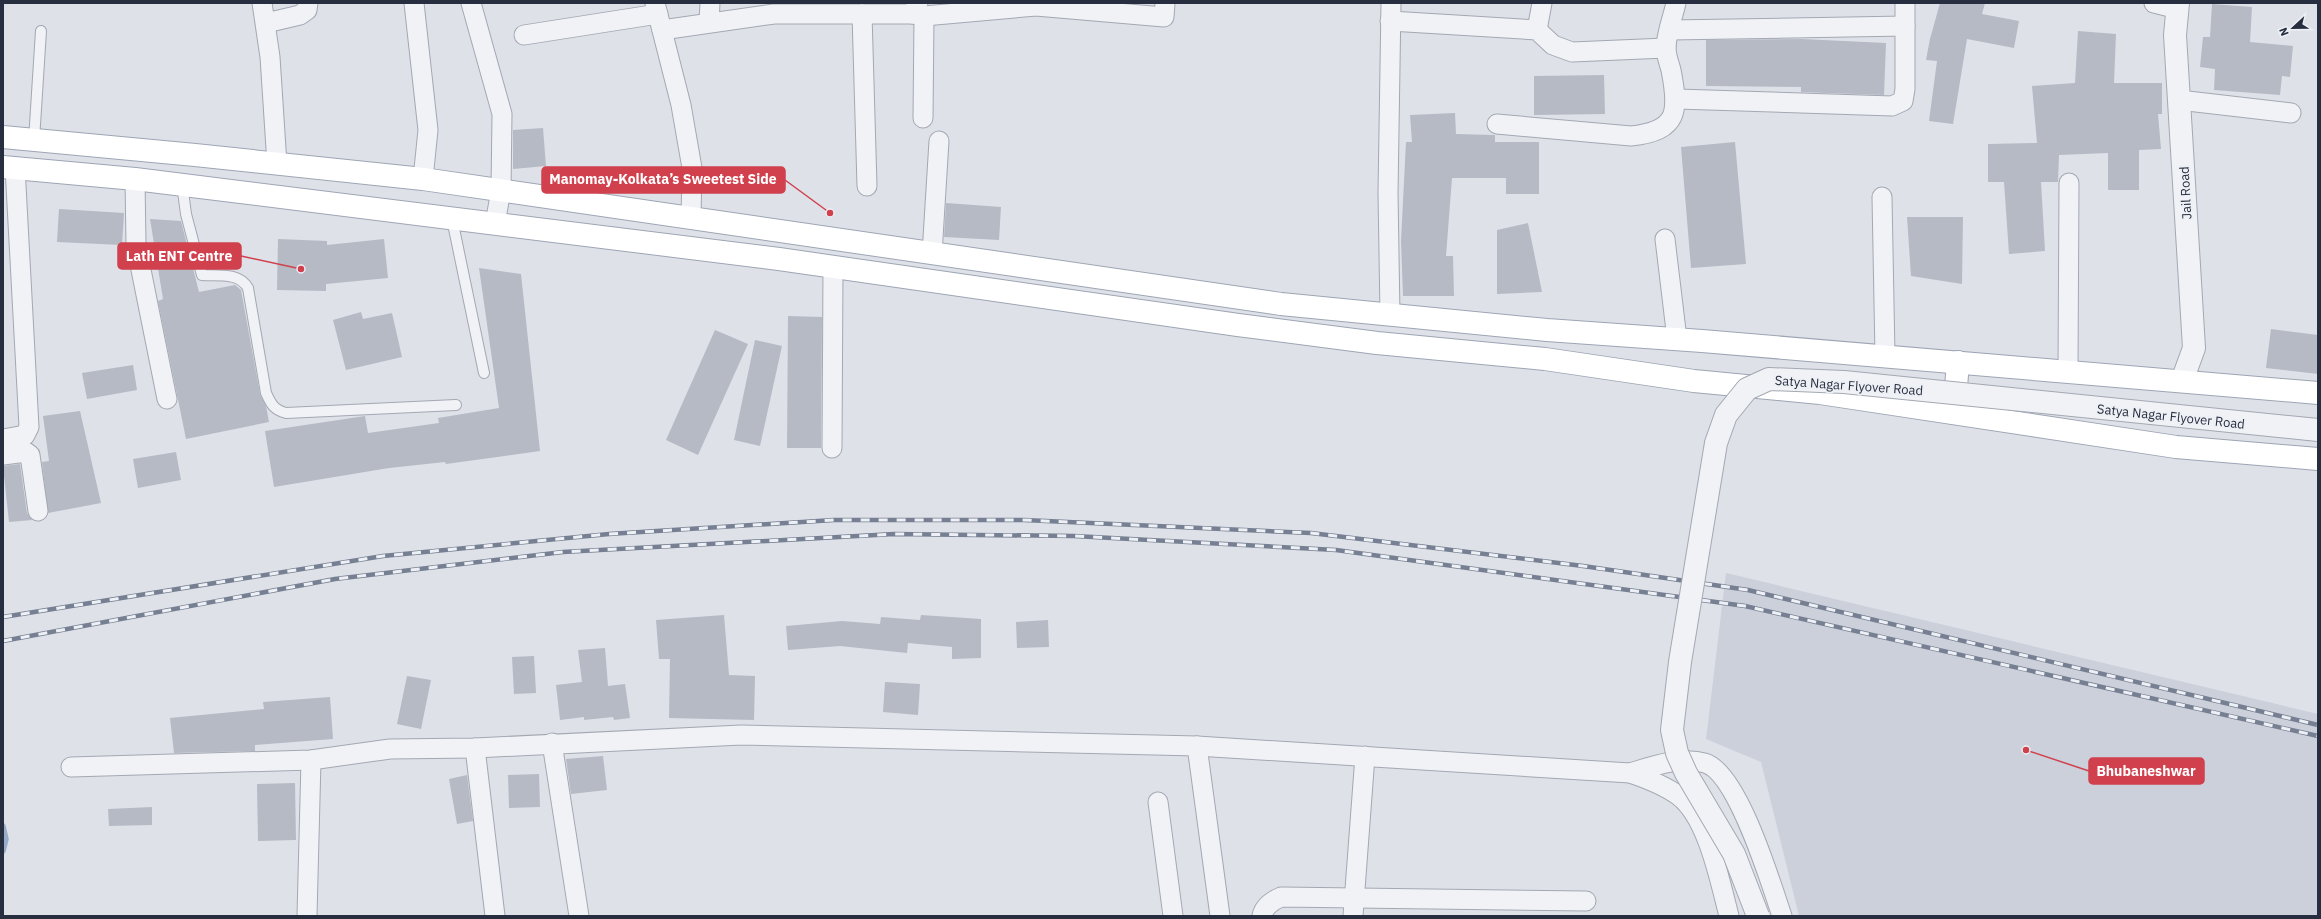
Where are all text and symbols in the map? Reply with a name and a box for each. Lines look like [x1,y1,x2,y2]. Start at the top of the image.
north arrow [2273,8,2313,48]
text: N [2276,25,2292,38]
street label: Jail Road [2176,166,2195,220]
callout: Manomay-Kolkata’s Sweetest Side [542,167,785,193]
text: Manomay-Kolkata’s Sweetest Side [549,170,777,188]
callout: Lath ENT Centre [118,243,241,269]
text: Lath ENT Centre [126,247,232,265]
street label: Satya Nagar Flyover Road [1774,372,1924,399]
street label: Satya Nagar Flyover Road [2096,400,2246,433]
callout: Bhubaneshwar [2089,758,2204,784]
text: Bhubaneshwar [2096,762,2196,780]

